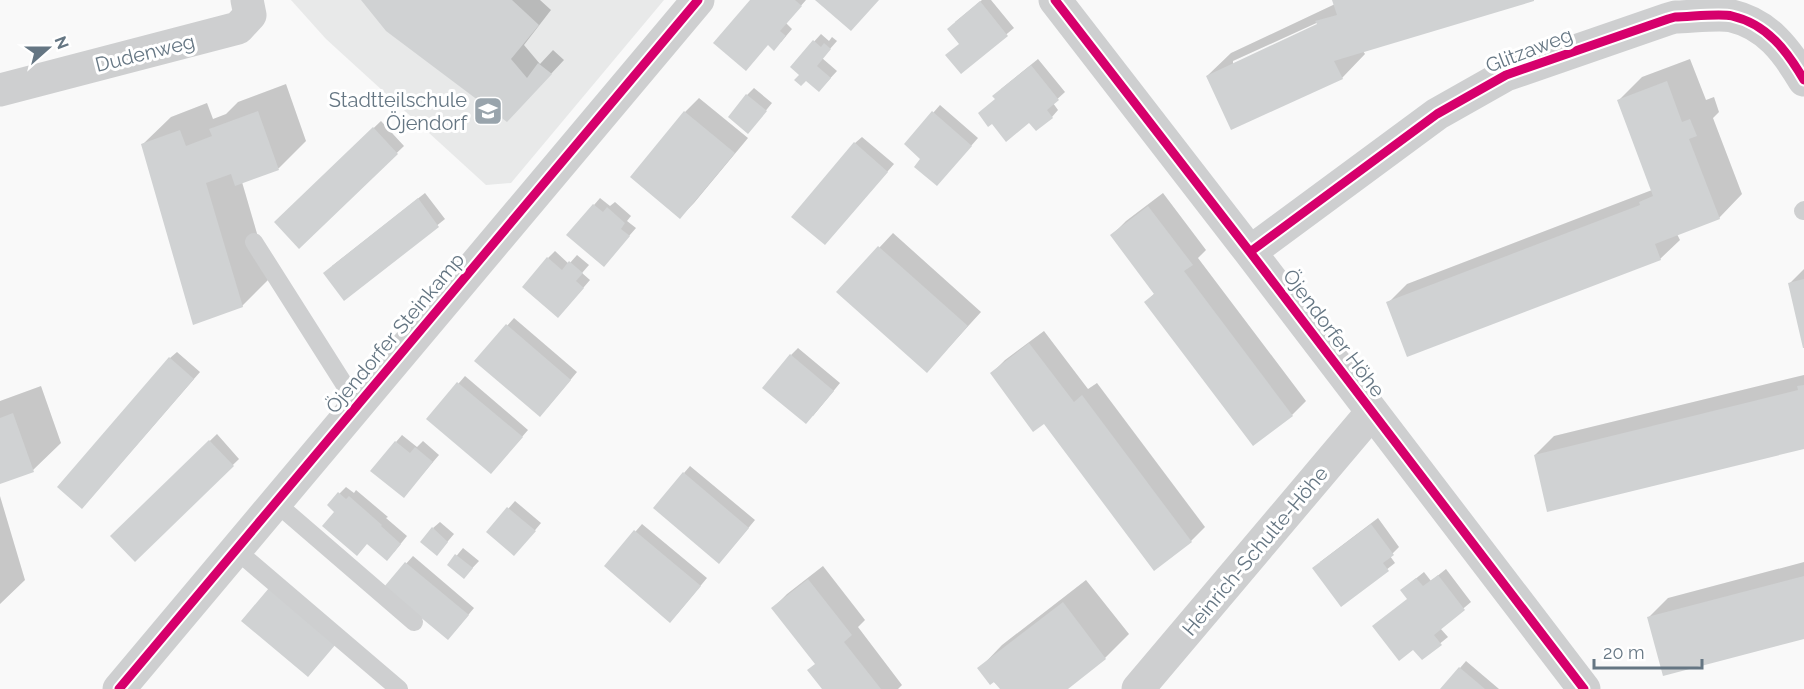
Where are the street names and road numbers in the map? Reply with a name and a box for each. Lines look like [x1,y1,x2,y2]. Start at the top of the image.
street label: Glitzaweg [1482,22,1576,78]
street label: Dudenweg [93,29,197,77]
street label: Öjendorfer Steinkamp [321,248,469,418]
street label: Öjendorfer Höhe [1278,264,1390,402]
street label: Heinrich-Schulte-Höhe [1177,461,1333,640]

